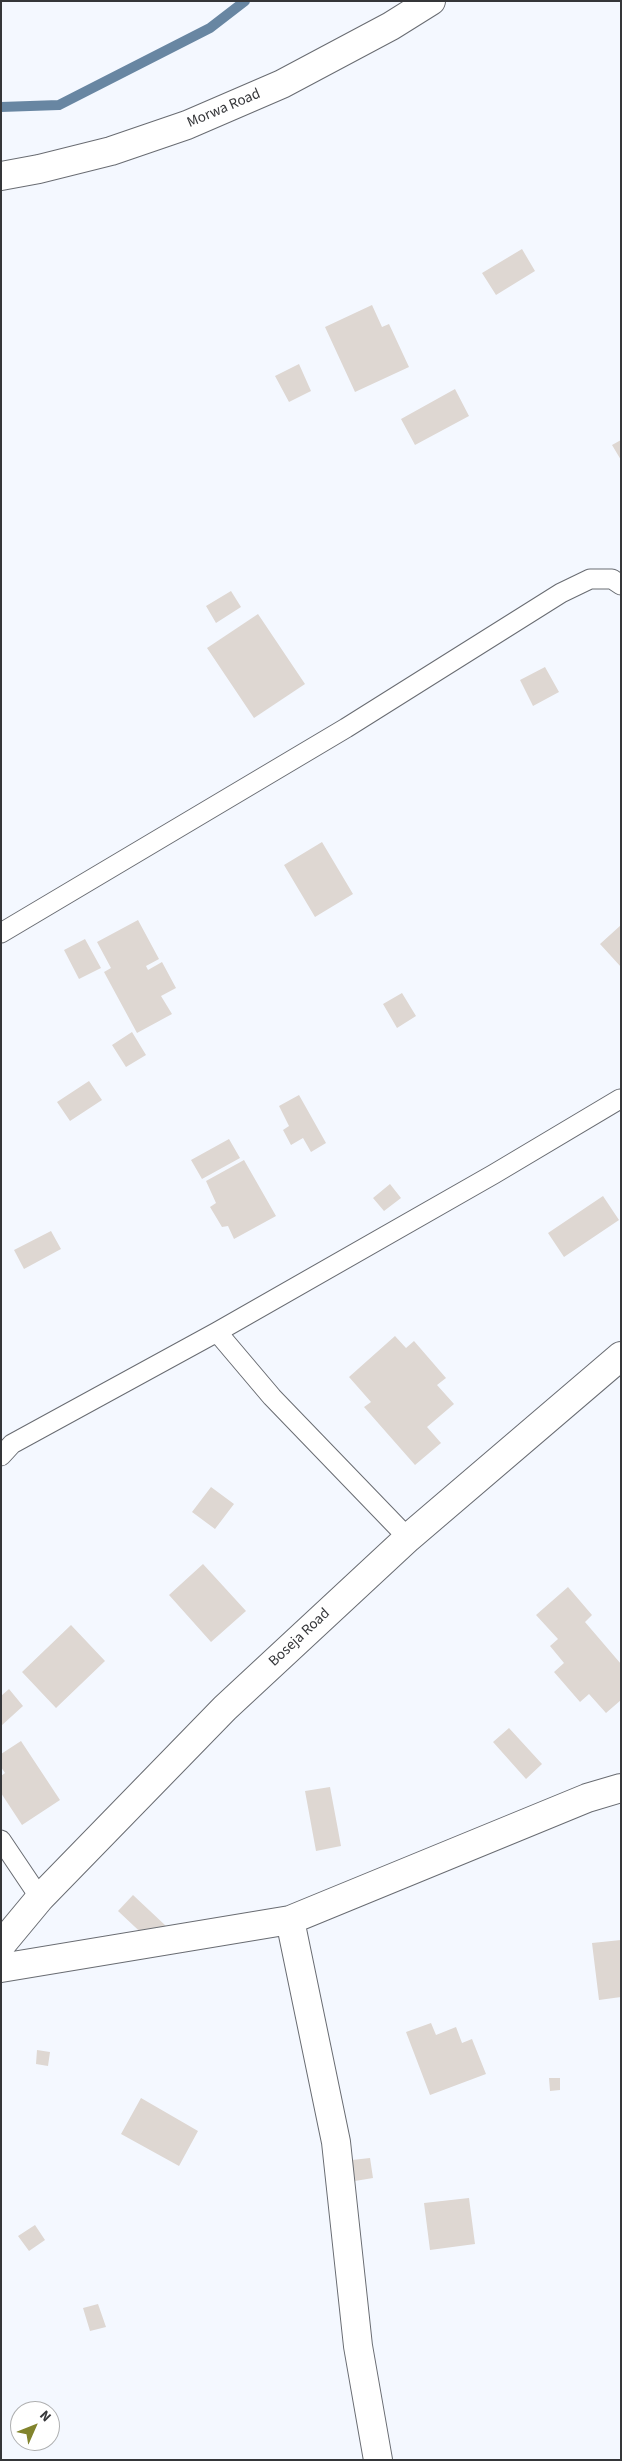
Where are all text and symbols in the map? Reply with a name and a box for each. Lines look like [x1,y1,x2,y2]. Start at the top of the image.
street label: Morwa Road [185,85,263,133]
street label: Boseja Road [266,1605,334,1671]
north arrow [10,2401,60,2451]
text: N [35,2406,55,2427]

